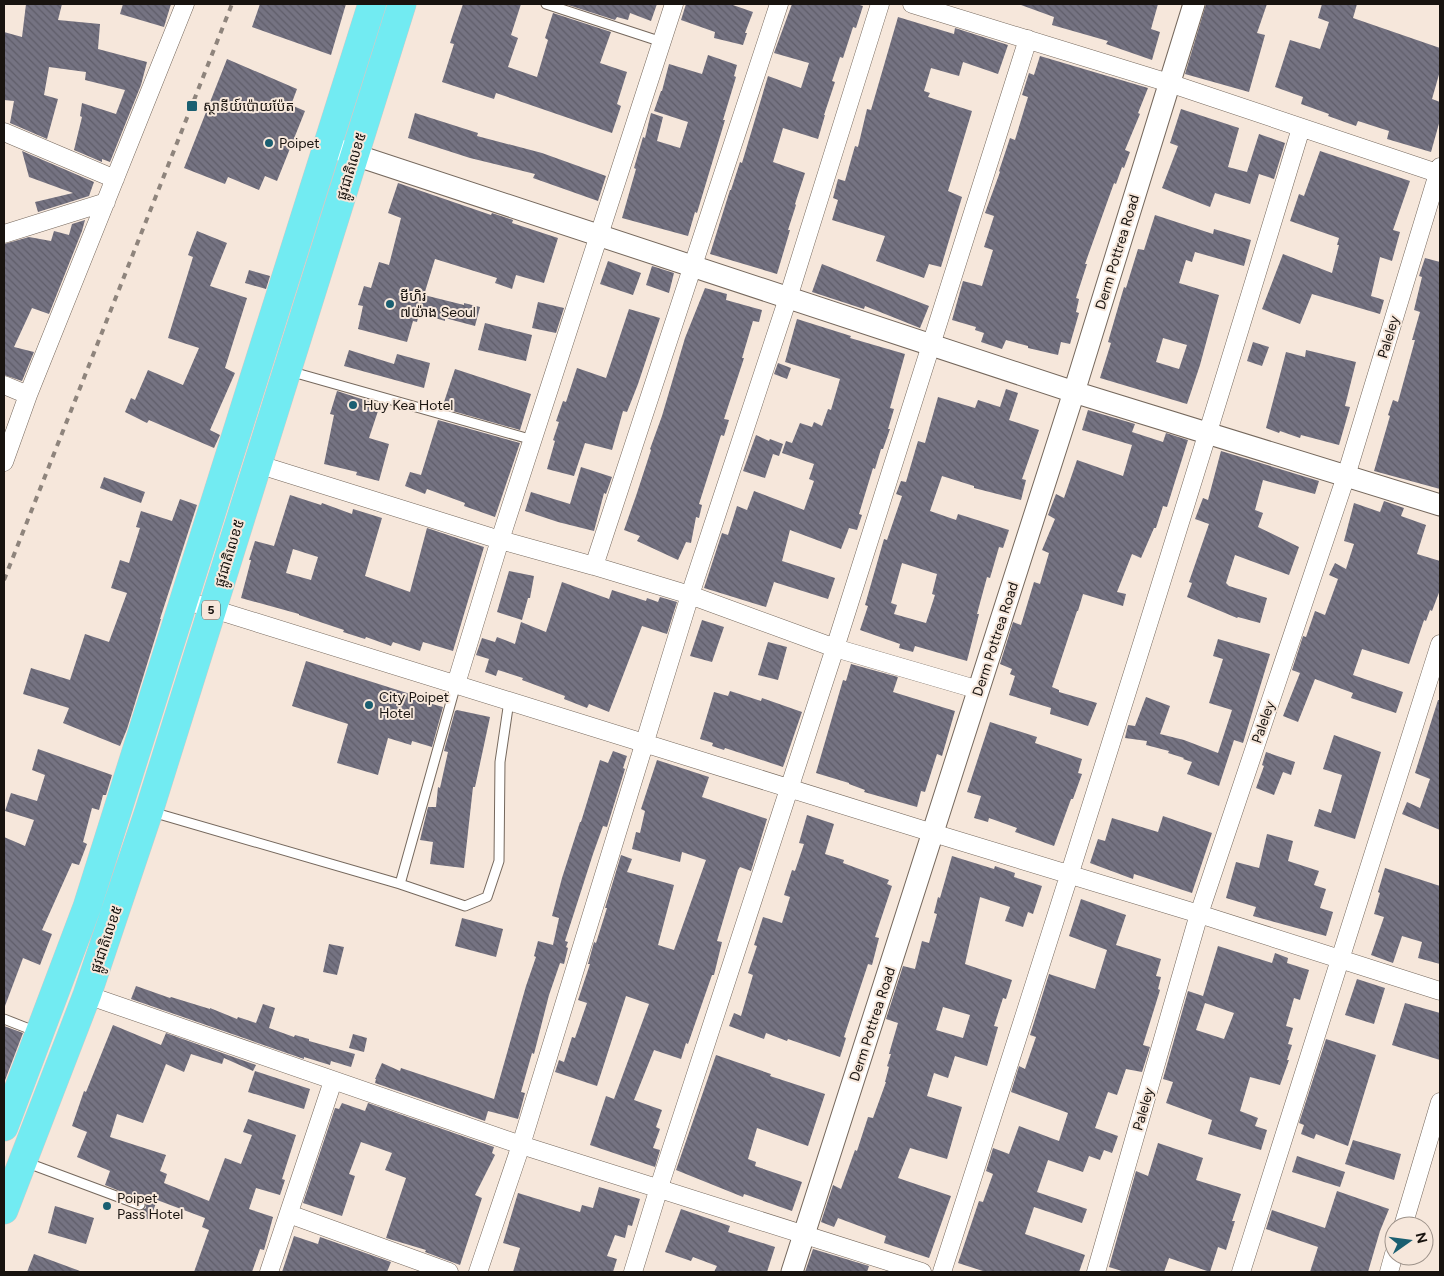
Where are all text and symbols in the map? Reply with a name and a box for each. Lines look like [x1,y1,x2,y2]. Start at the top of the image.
place label: ស្ថានីយ៍ប៉ោយប៉ែត [203,98,294,115]
marker: ស្ថានីយ៍ប៉ោយប៉ែត [185,99,199,113]
street label: ផ្លូវជាតិលេខ៥ [333,130,373,203]
place label: Poipet [279,135,320,152]
marker: Poipet [263,137,275,149]
street label: Derm Pottrea Road [1092,193,1143,312]
place label: មីហិរ ៧យ៉ាង Seoul [400,288,476,321]
marker: មីហិរ ៧យ៉ាង Seoul [384,298,396,310]
street label: Paleley [1374,313,1403,361]
place label: Huy Kea Hotel [363,397,453,414]
marker: Huy Kea Hotel [347,399,359,411]
street label: ផ្លូវជាតិលេខ៥ [211,517,251,590]
street label: Derm Pottrea Road [969,580,1022,698]
road number: 5 [202,600,220,620]
place label: City Poipet Hotel [379,689,449,722]
street label: Paleley [1248,698,1279,746]
marker: City Poipet Hotel [363,699,375,711]
street label: ផ្លូវជាតិលេខ៥ [87,903,129,976]
street label: Derm Pottrea Road [846,965,899,1083]
street label: Paleley [1129,1085,1158,1133]
place label: Poipet Pass Hotel [117,1190,183,1223]
marker: Poipet Pass Hotel [101,1200,113,1212]
north arrow [1384,1216,1434,1266]
text: N [1412,1231,1431,1245]

